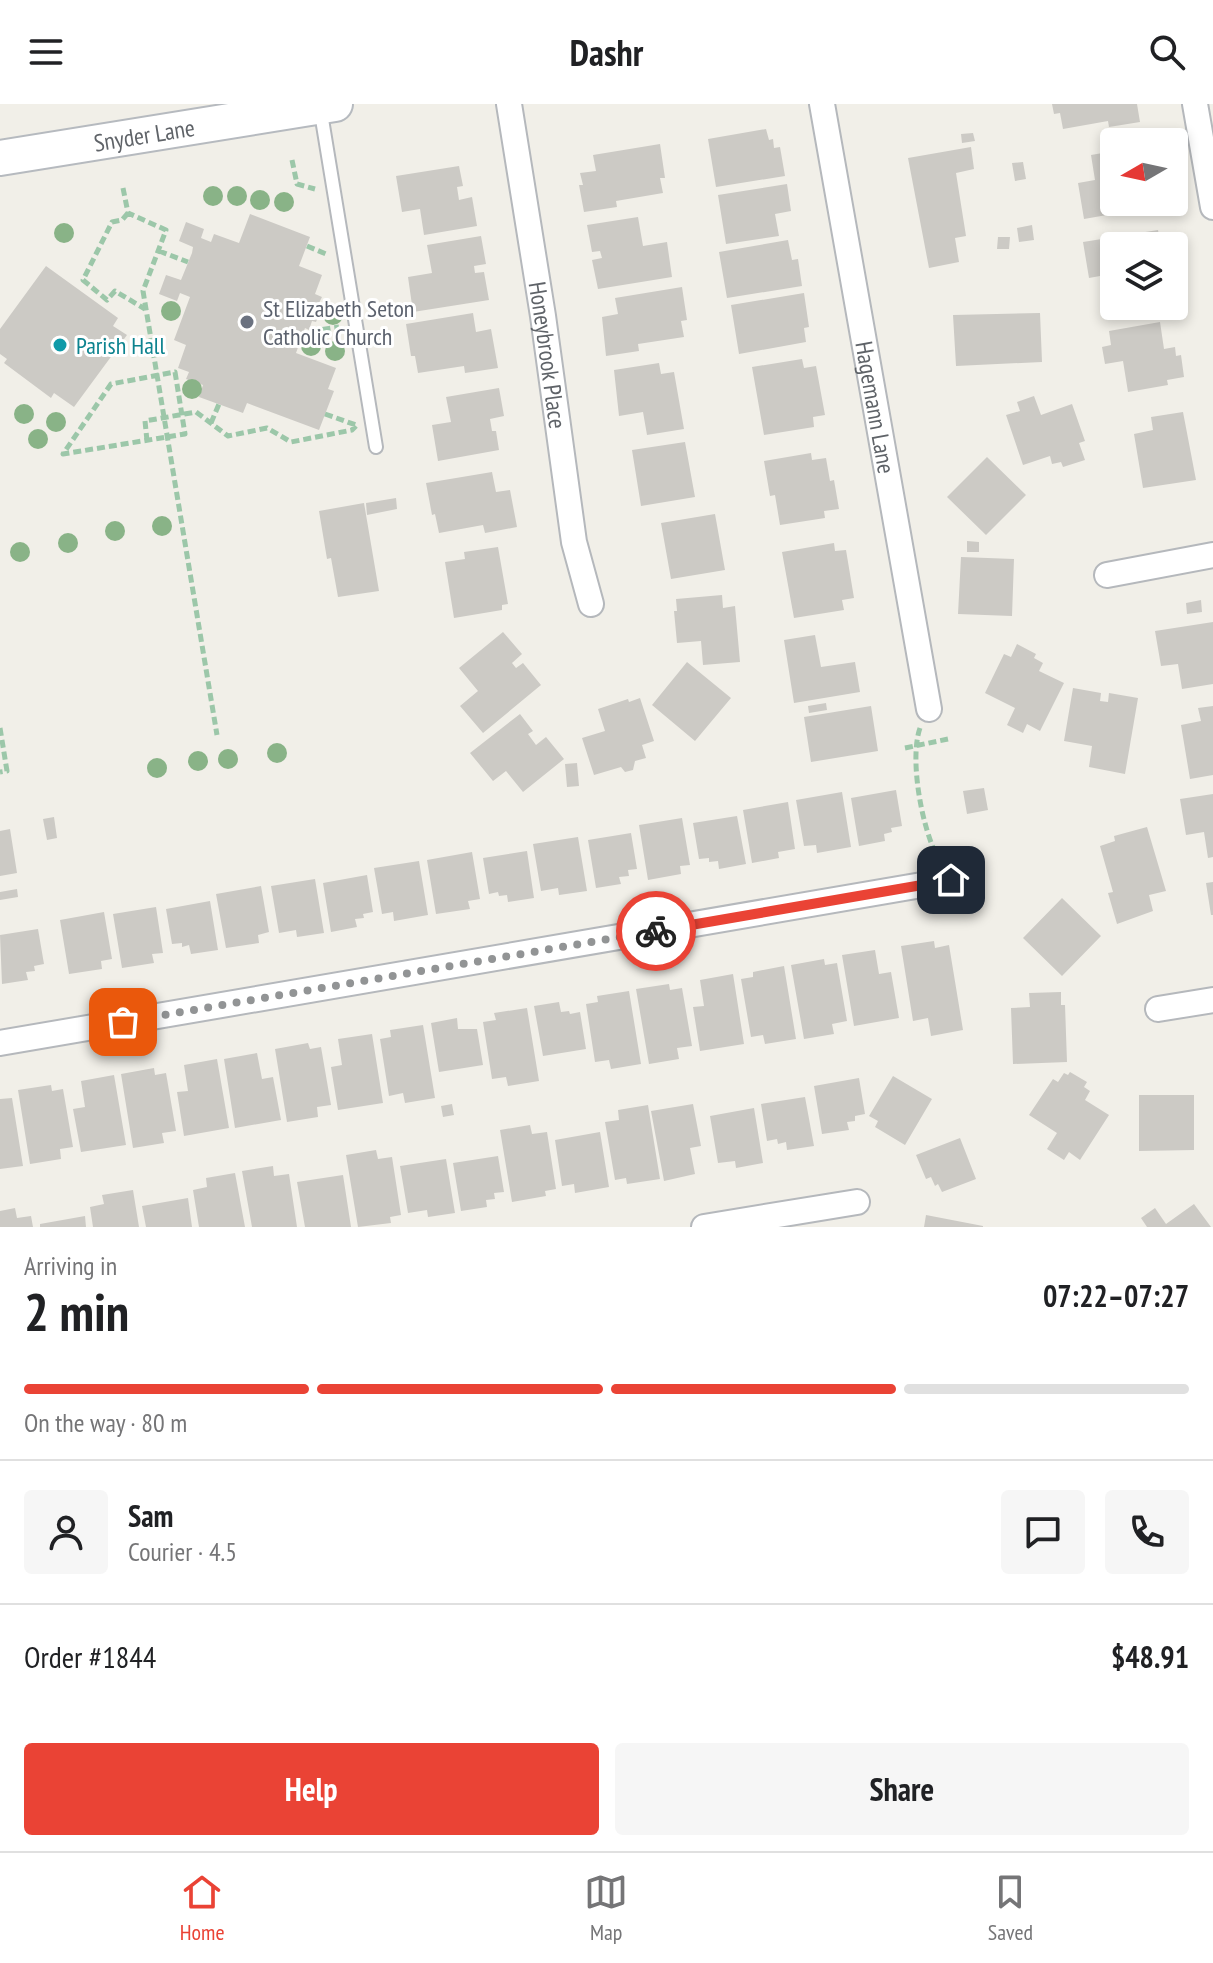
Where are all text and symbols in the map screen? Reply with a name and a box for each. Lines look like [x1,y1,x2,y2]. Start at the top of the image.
text: Dashr [570,29,643,76]
icon: menu [24,30,68,74]
icon: search [1145,30,1189,74]
street label: Snyder Lane [92,111,197,158]
north arrow [1100,128,1188,216]
map controls [1100,128,1188,320]
button: layers [1100,232,1188,320]
street label: Honeybrook Place [522,279,574,430]
place label: St Elizabeth Seton Catholic Church [263,293,414,352]
marker: St Elizabeth Seton Catholic Church [238,313,256,331]
place label: Parish Hall [76,330,165,361]
marker: Parish Hall [51,336,69,354]
street label: Hagemann Lane [849,339,903,476]
pin [917,846,985,914]
icon: home [929,858,973,902]
courier [616,891,696,971]
icon: bike [634,909,678,953]
pin [89,988,157,1056]
icon: bag [101,1000,145,1044]
text: Arriving in [24,1249,117,1282]
text: 07:22–07:27 [1043,1276,1189,1315]
text: 2 min [24,1278,129,1345]
text: On the way · 80 m [24,1406,187,1439]
button: person [24,1490,108,1574]
button: chat [1001,1490,1085,1574]
button: phone [1105,1490,1189,1574]
text: Sam [128,1496,173,1535]
text: Courier · 4.5 [128,1535,237,1568]
text: Order #1844 [24,1637,156,1676]
text: $48.91 [1111,1637,1189,1676]
button: Help [24,1743,599,1835]
button: Share [615,1743,1189,1835]
tab: Home [180,1870,225,1946]
tab: Map [584,1870,628,1946]
tab: Saved [988,1870,1033,1946]

